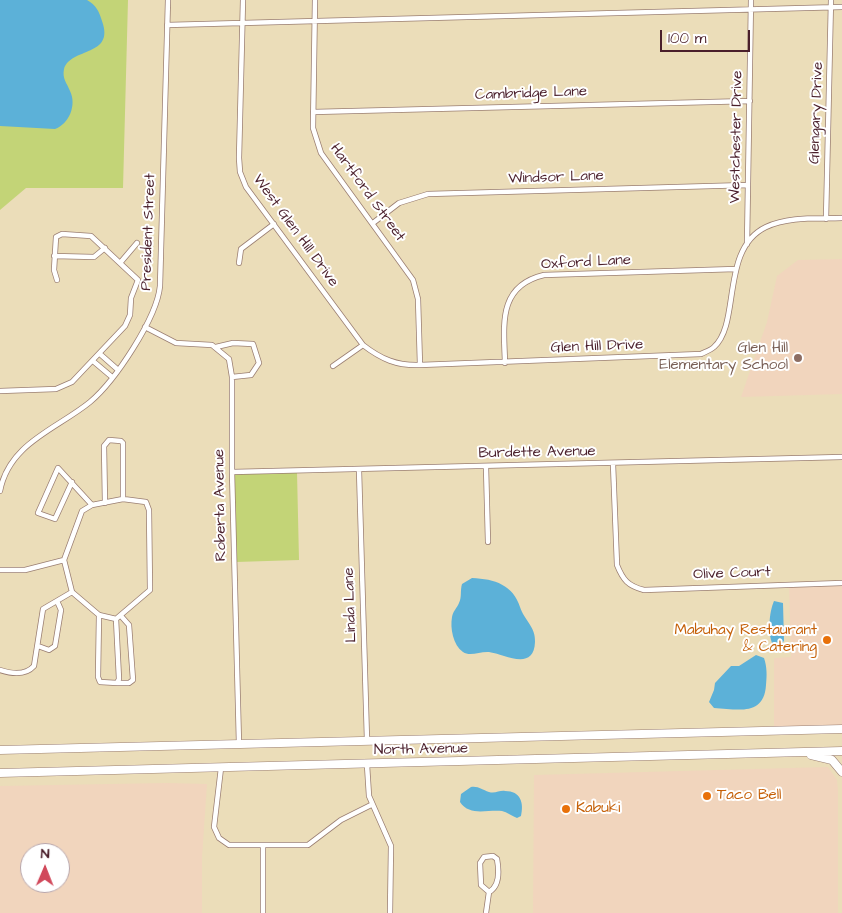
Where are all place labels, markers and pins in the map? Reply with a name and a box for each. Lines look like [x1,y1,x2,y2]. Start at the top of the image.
place label: Glen Hill Elementary School [659,340,788,375]
marker: Glen Hill Elementary School [792,352,804,364]
place label: Mabuhay Restaurant & Catering [674,622,817,657]
marker: Mabuhay Restaurant & Catering [821,634,833,646]
place label: Taco Bell [717,787,781,805]
marker: Taco Bell [701,790,713,802]
place label: Kabuki [576,800,620,818]
marker: Kabuki [560,803,572,815]

